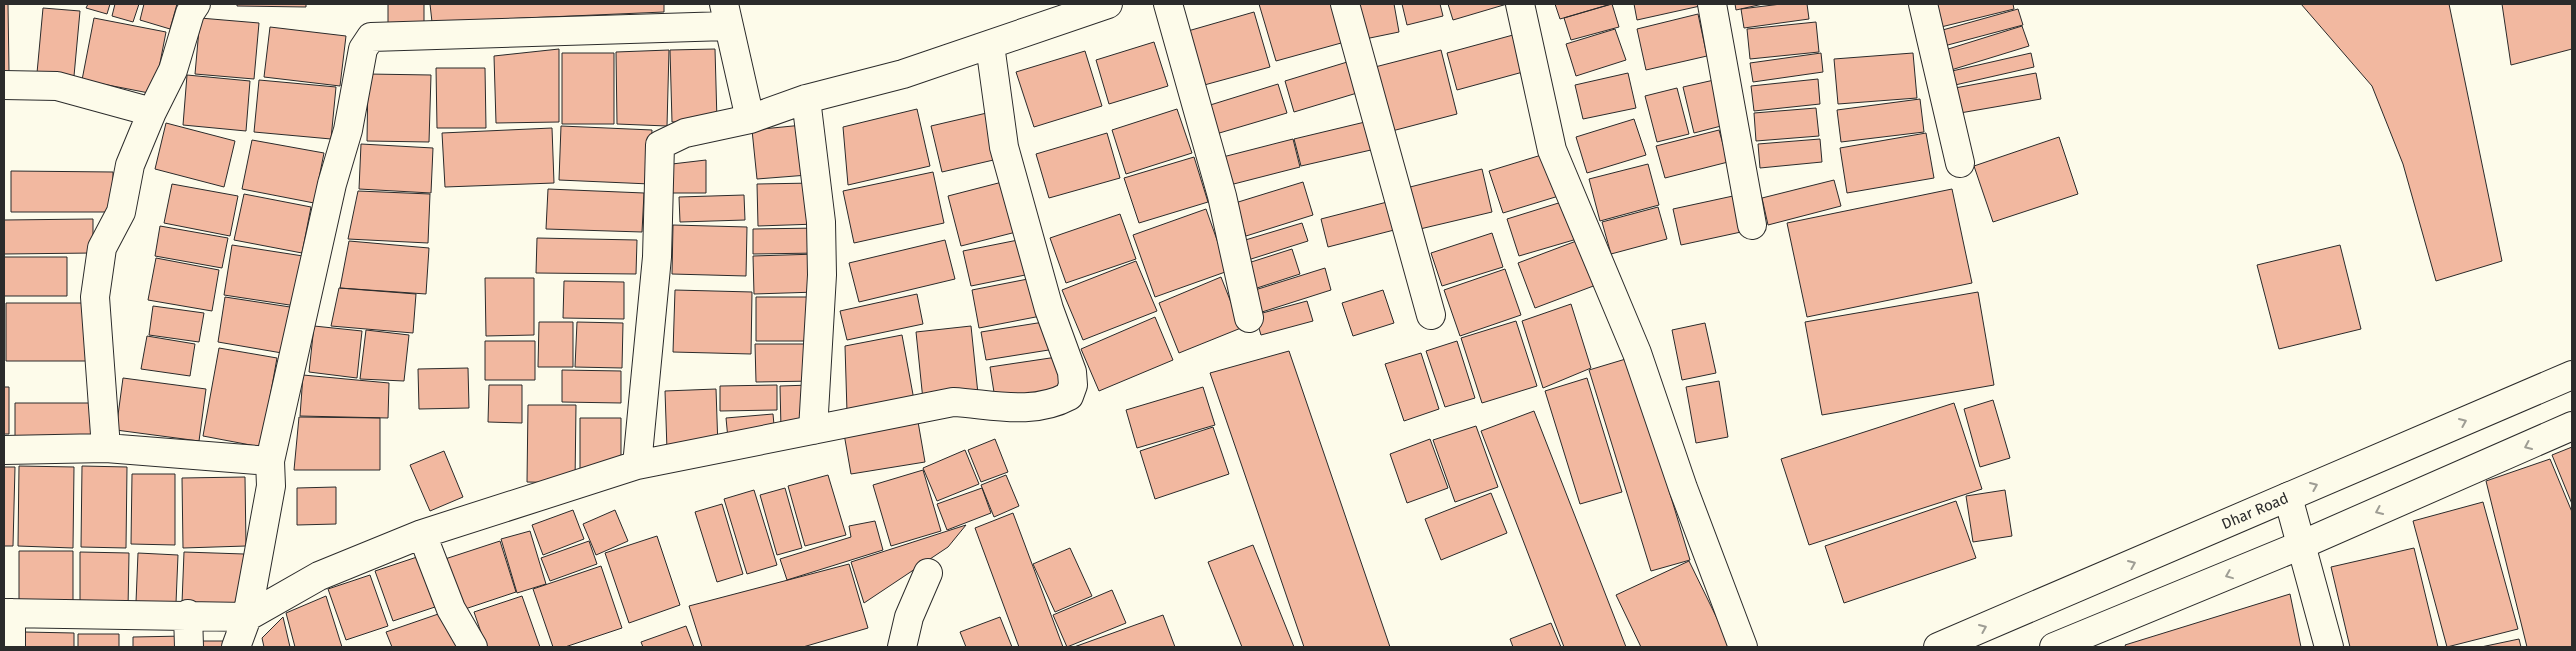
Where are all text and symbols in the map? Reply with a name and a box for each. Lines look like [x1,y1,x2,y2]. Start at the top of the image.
one-way arrow [2458,418,2467,428]
one-way arrow [2524,439,2533,450]
one-way arrow [2309,482,2318,493]
street label: Dhar Road [2219,489,2291,533]
one-way arrow [2375,504,2384,515]
one-way arrow [2128,560,2136,570]
one-way arrow [2225,568,2234,579]
one-way arrow [1978,624,1987,634]

